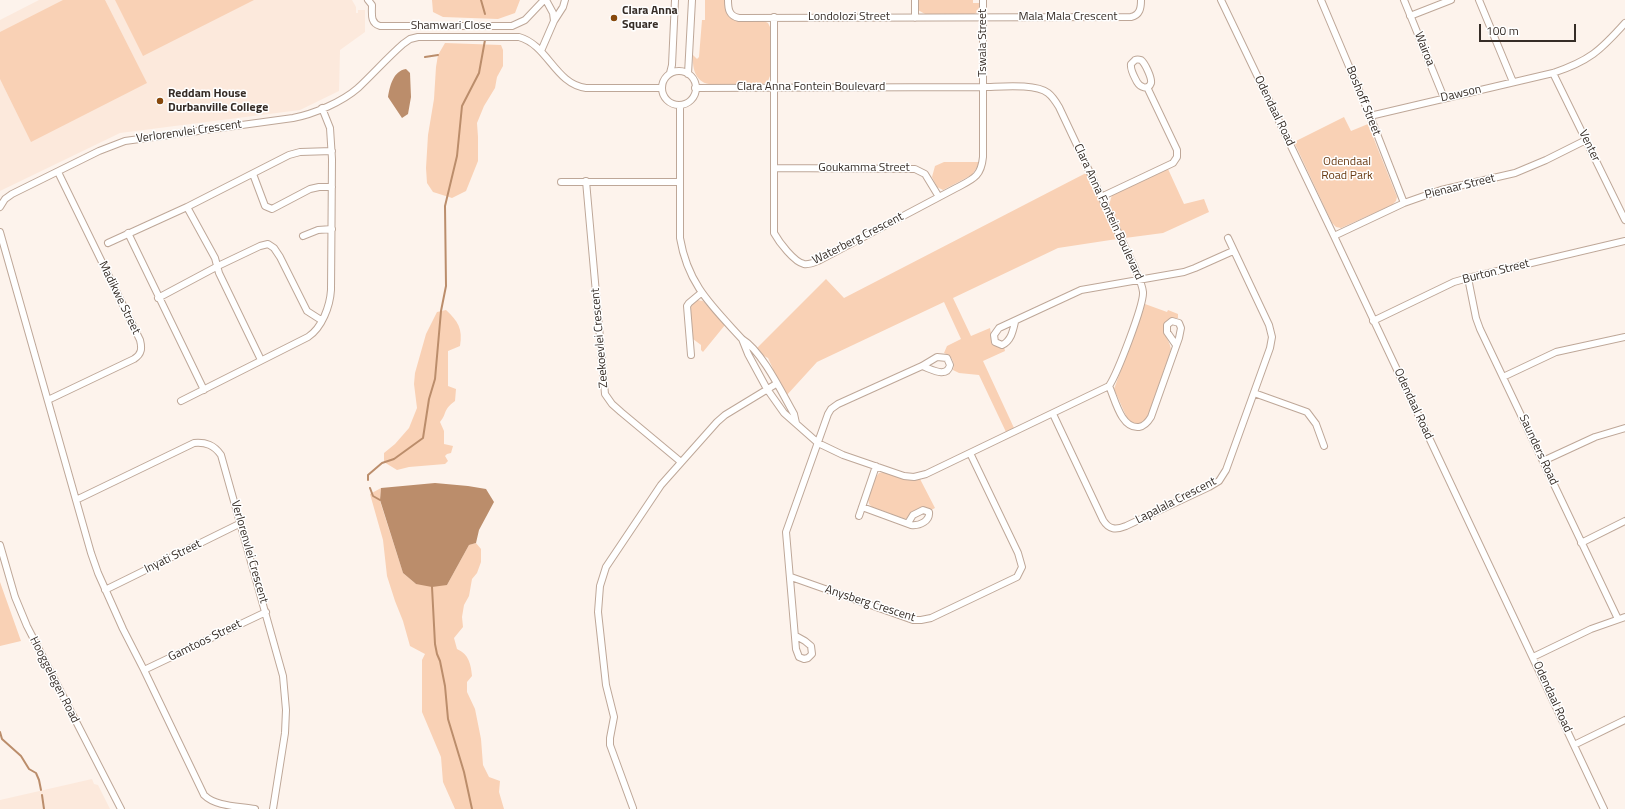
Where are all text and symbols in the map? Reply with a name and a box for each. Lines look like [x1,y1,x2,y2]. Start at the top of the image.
place label: Clara Anna Square [622,4,678,32]
street label: Tswala Street [976,9,990,77]
street label: Londolozi Street [808,10,890,24]
street label: Mala Mala Crescent [1018,10,1118,24]
marker: Clara Anna Square [609,13,619,23]
scale bar [1481,16,1578,42]
street label: Shamwari Close [411,19,491,33]
text: 100 m [1486,21,1519,40]
street label: Wairoa [1411,30,1437,68]
street label: Boshoff Street [1343,64,1383,138]
street label: Odendaal Road [1251,73,1297,149]
street label: Clara Anna Fontein Boulevard [737,80,885,94]
street label: Dawson [1439,82,1483,106]
place label: Reddam House Durbanville College [168,87,268,115]
marker: Reddam House Durbanville College [155,96,165,106]
street label: Verlorenvlei Crescent [135,117,243,147]
street label: Venter [1575,128,1603,164]
street label: Clara Anna Fontein Boulevard [1070,142,1146,282]
park label: Odendaal Road Park [1321,155,1373,183]
street label: Goukamma Street [818,161,910,175]
street label: Pienaar Street [1423,171,1497,203]
street label: Waterberg Crescent [810,210,906,268]
street label: Burton Street [1461,257,1531,287]
street label: Madikwe Street [95,259,143,337]
street label: Zeekoevlei Crescent [588,287,612,389]
street label: Odendaal Road [1390,366,1436,442]
street label: Saunders Road [1515,412,1561,488]
street label: Lapalala Crescent [1133,475,1219,527]
street label: Verlorenvlei Crescent [227,499,271,605]
street label: Inyati Street [142,537,204,577]
street label: Anysberg Crescent [823,583,917,625]
street label: Gamtoos Street [166,617,244,665]
street label: Hooggelegen Road [26,634,82,726]
street label: Odendaal Road [1529,659,1575,735]

